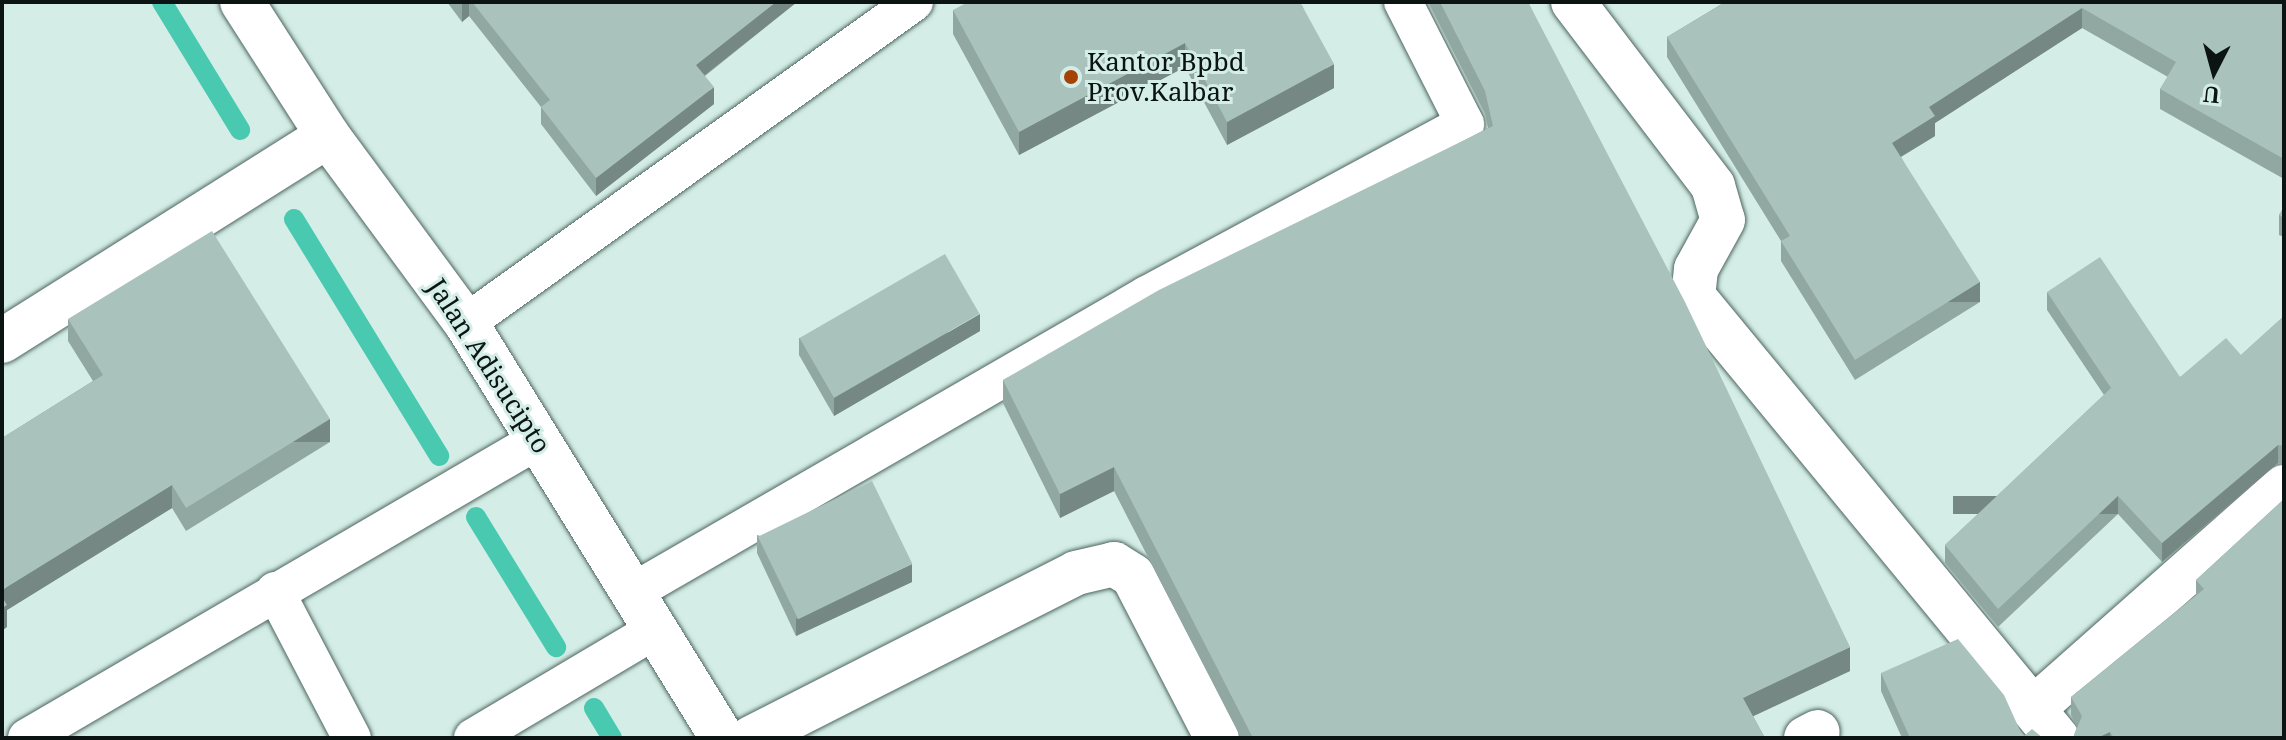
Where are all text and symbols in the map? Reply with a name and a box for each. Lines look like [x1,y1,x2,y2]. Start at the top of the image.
north arrow [2174,32,2254,112]
place label: Kantor Bpbd Prov.Kalbar [1087,46,1245,108]
marker: Kantor Bpbd Prov.Kalbar [1062,68,1080,86]
text: U [2202,80,2221,112]
street label: Jalan Adisucipto [421,273,557,459]

